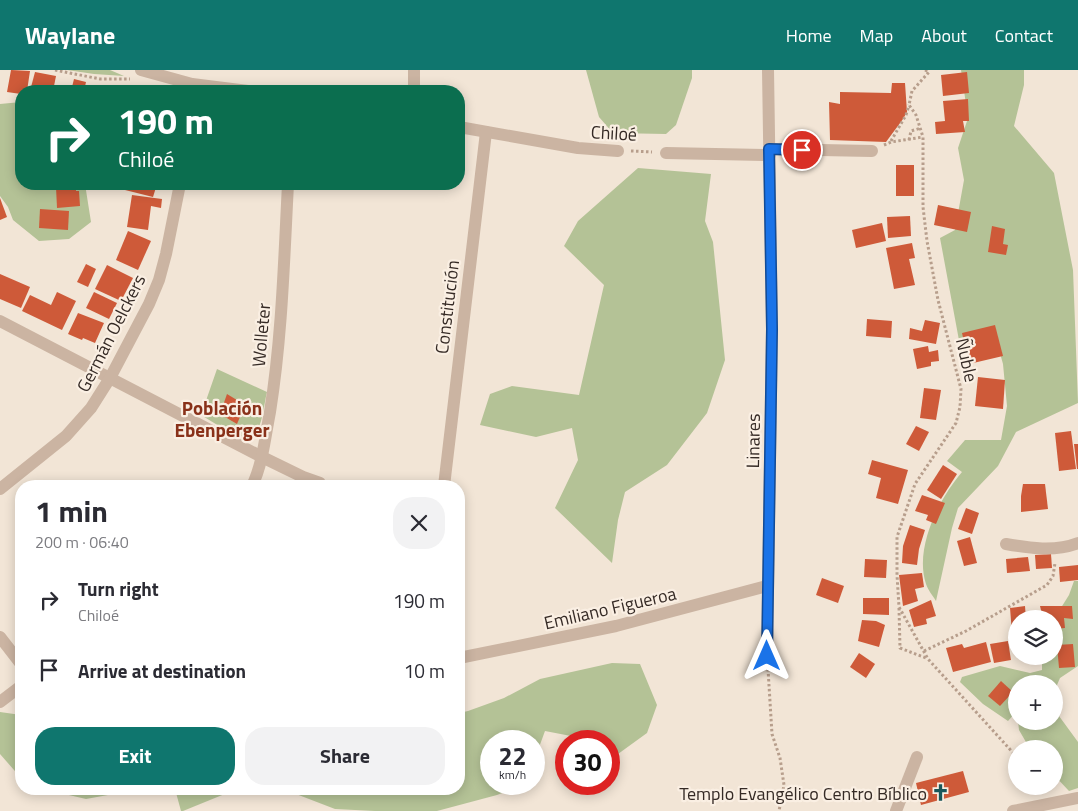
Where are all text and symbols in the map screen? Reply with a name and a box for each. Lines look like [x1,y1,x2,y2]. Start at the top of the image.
text: Waylane [25,17,115,53]
text: Home [786,22,832,49]
text: Map [860,22,893,49]
text: About [921,22,967,49]
text: Contact [995,22,1053,49]
text: 190 m [118,94,214,148]
icon: right [35,105,100,170]
street label: Chiloé [590,118,638,148]
pin [781,129,823,171]
icon: arrive [788,136,816,164]
text: Chiloé [118,142,174,176]
street label: Constitución [428,259,466,355]
street label: Germán Oelckers [70,269,152,397]
street label: Wolleter [245,302,277,368]
street label: Ñuble [949,335,985,385]
district label: Población Ebenperger [174,393,270,444]
street label: Linares [739,413,767,469]
text: 1 min [35,488,108,534]
button: close [393,497,445,549]
text: 200 m · 06:40 [35,530,129,554]
text: Turn right [78,574,159,603]
street label: Emiliano Figueroa [541,580,679,636]
icon: right [35,586,63,614]
text: 190 m [393,586,445,615]
text: Chiloé [78,603,119,627]
map controls [1008,610,1063,795]
button: layers [1008,610,1063,665]
position arrow [740,629,792,681]
icon: arrive [35,656,63,684]
text: Arrive at destination [78,656,246,685]
text: 10 m [404,656,445,685]
button: + [1008,675,1063,730]
button: Exit [35,727,235,785]
button: Share [245,727,445,785]
speed limit sign: 30 [555,730,620,795]
text: 22 [498,737,527,775]
button: − [1008,740,1063,795]
text: km/h [499,765,526,784]
place label: Templo Evangélico Centro Bíblico [679,780,927,807]
church icon: Templo Evangélico Centro Bíblico [931,783,951,803]

